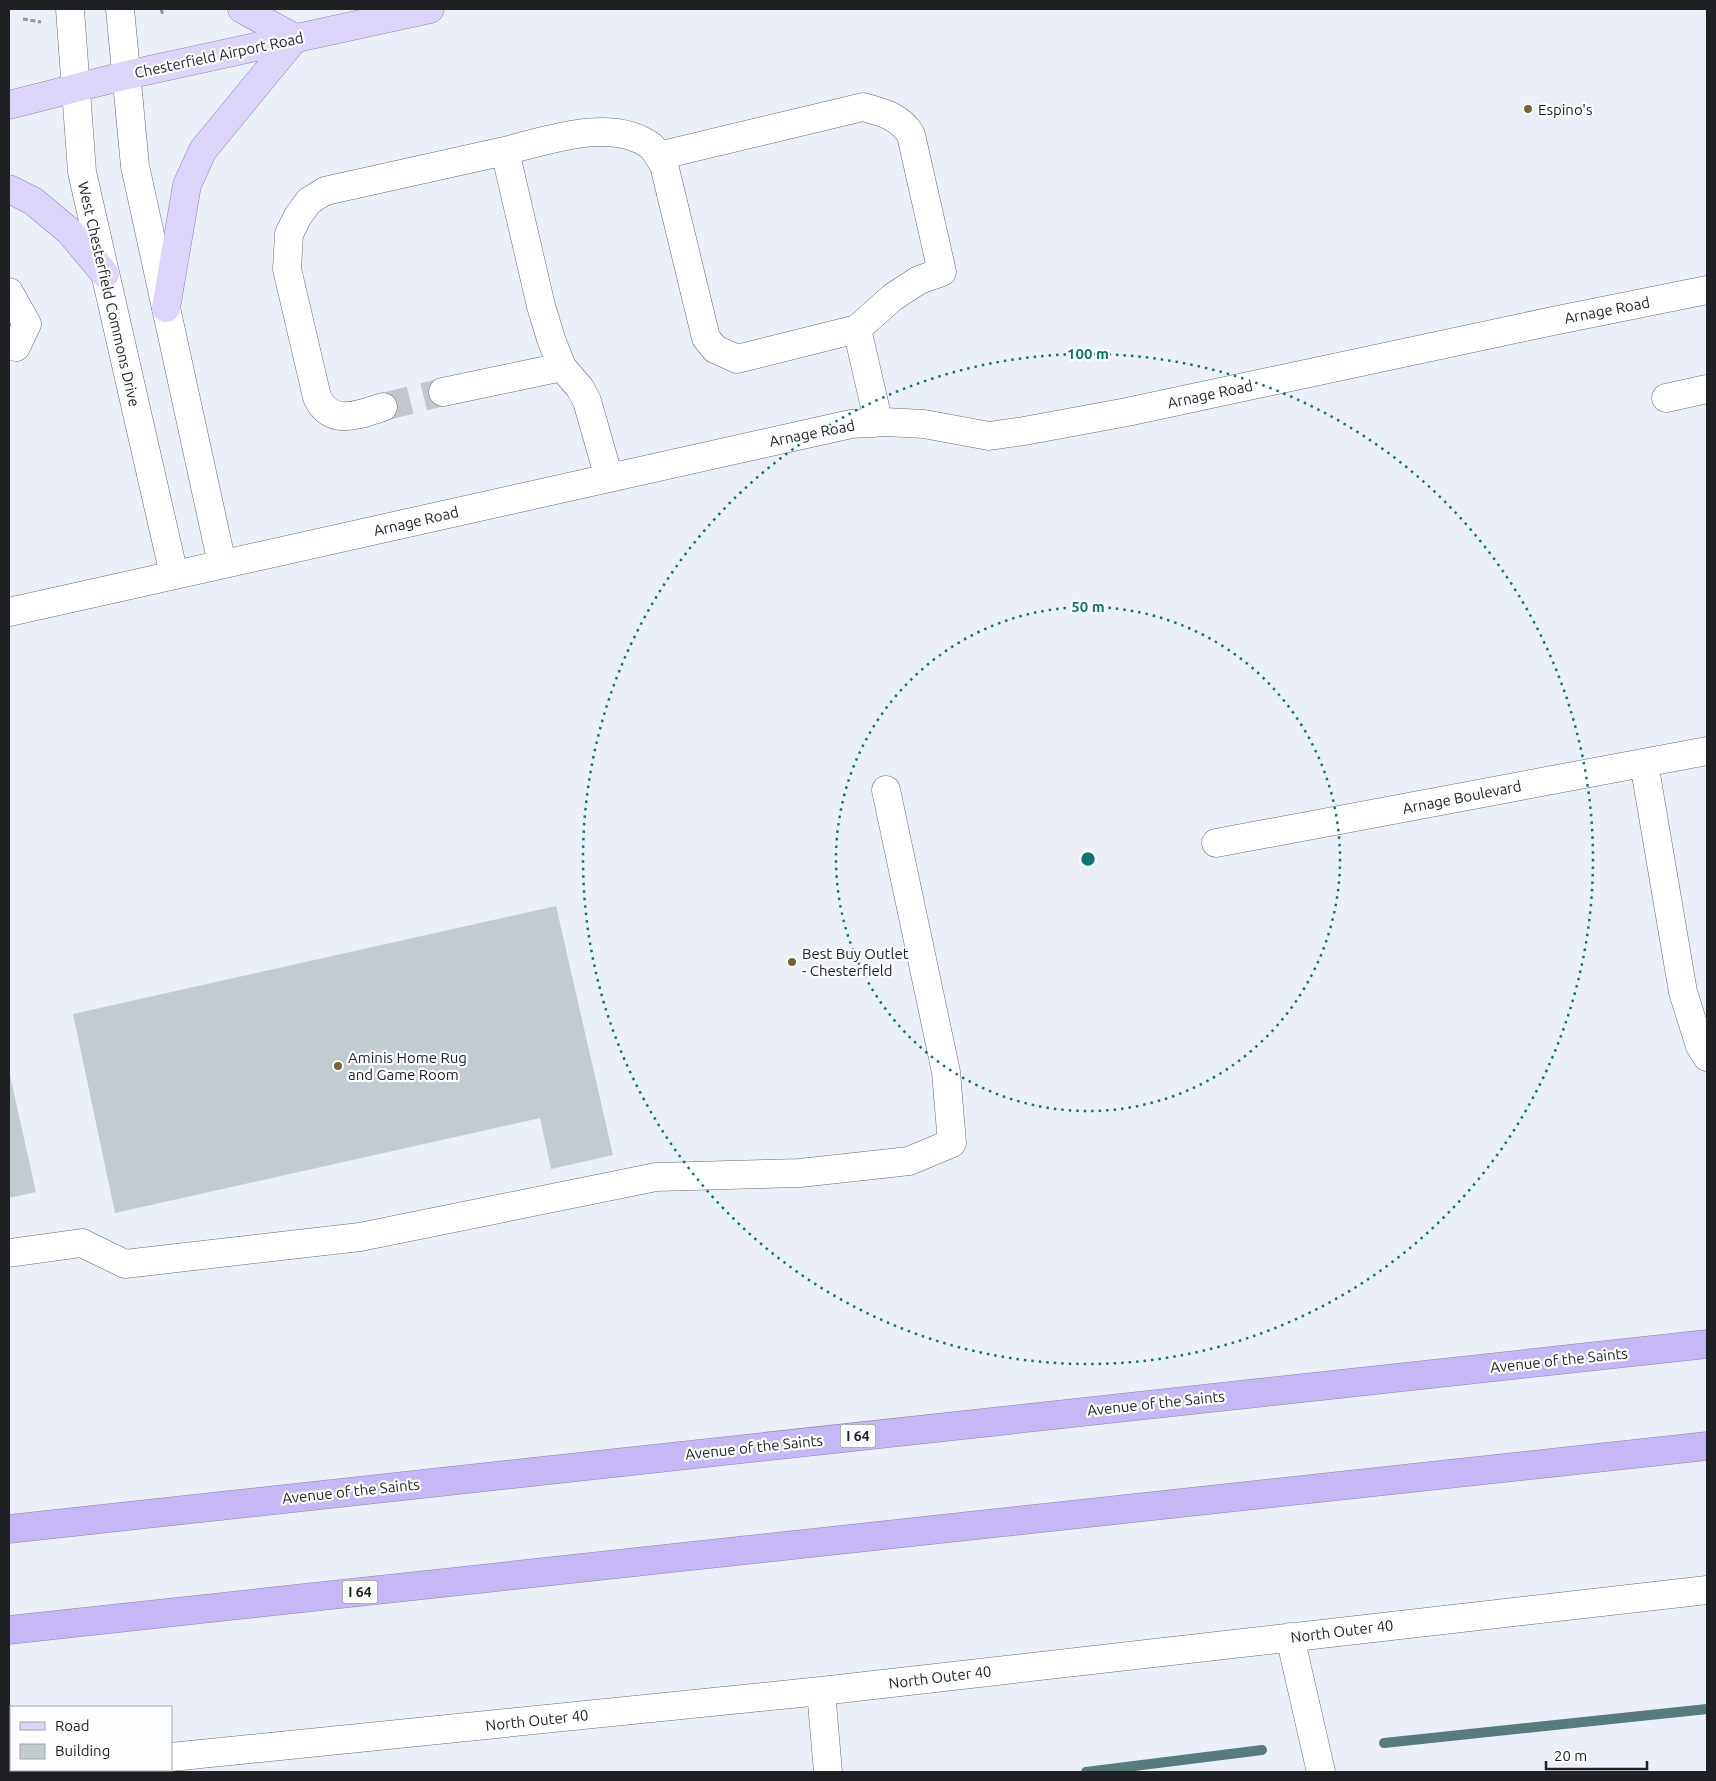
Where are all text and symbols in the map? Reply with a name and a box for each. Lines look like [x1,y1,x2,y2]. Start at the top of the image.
street label: Chesterfield Airport Road [133,29,305,81]
place label: Espino's [1538,101,1593,118]
marker: Espino's [1522,103,1534,115]
street label: West Chesterfield Commons Drive [75,180,143,408]
street label: Arnage Road [1563,293,1651,327]
text: 100 m [1067,345,1109,362]
street label: Arnage Road [1166,377,1254,411]
street label: Arnage Road [768,416,856,450]
street label: Arnage Road [372,503,460,539]
text: 50 m [1071,598,1105,615]
street label: Arnage Boulevard [1401,777,1523,817]
centre of rings [1079,850,1097,868]
place label: Best Buy Outlet - Chesterfield [802,945,909,979]
marker: Best Buy Outlet - Chesterfield [786,956,798,968]
place label: Aminis Home Rug and Game Room [348,1049,467,1083]
marker: Aminis Home Rug and Game Room [332,1060,344,1072]
street label: Avenue of the Saints [1489,1344,1629,1376]
street label: Avenue of the Saints [1086,1387,1226,1419]
road number: I 64 [840,1424,876,1448]
street label: Avenue of the Saints [684,1431,824,1463]
street label: Avenue of the Saints [281,1475,421,1507]
road number: I 64 [342,1580,378,1604]
street label: North Outer 40 [1290,1616,1394,1646]
street label: North Outer 40 [888,1662,992,1692]
legend [10,1706,172,1771]
street label: North Outer 40 [485,1706,589,1734]
text: Road [55,1717,90,1734]
scale bar [1546,1738,1647,1770]
text: Building [55,1742,110,1759]
text: 20 m [1554,1747,1587,1764]

